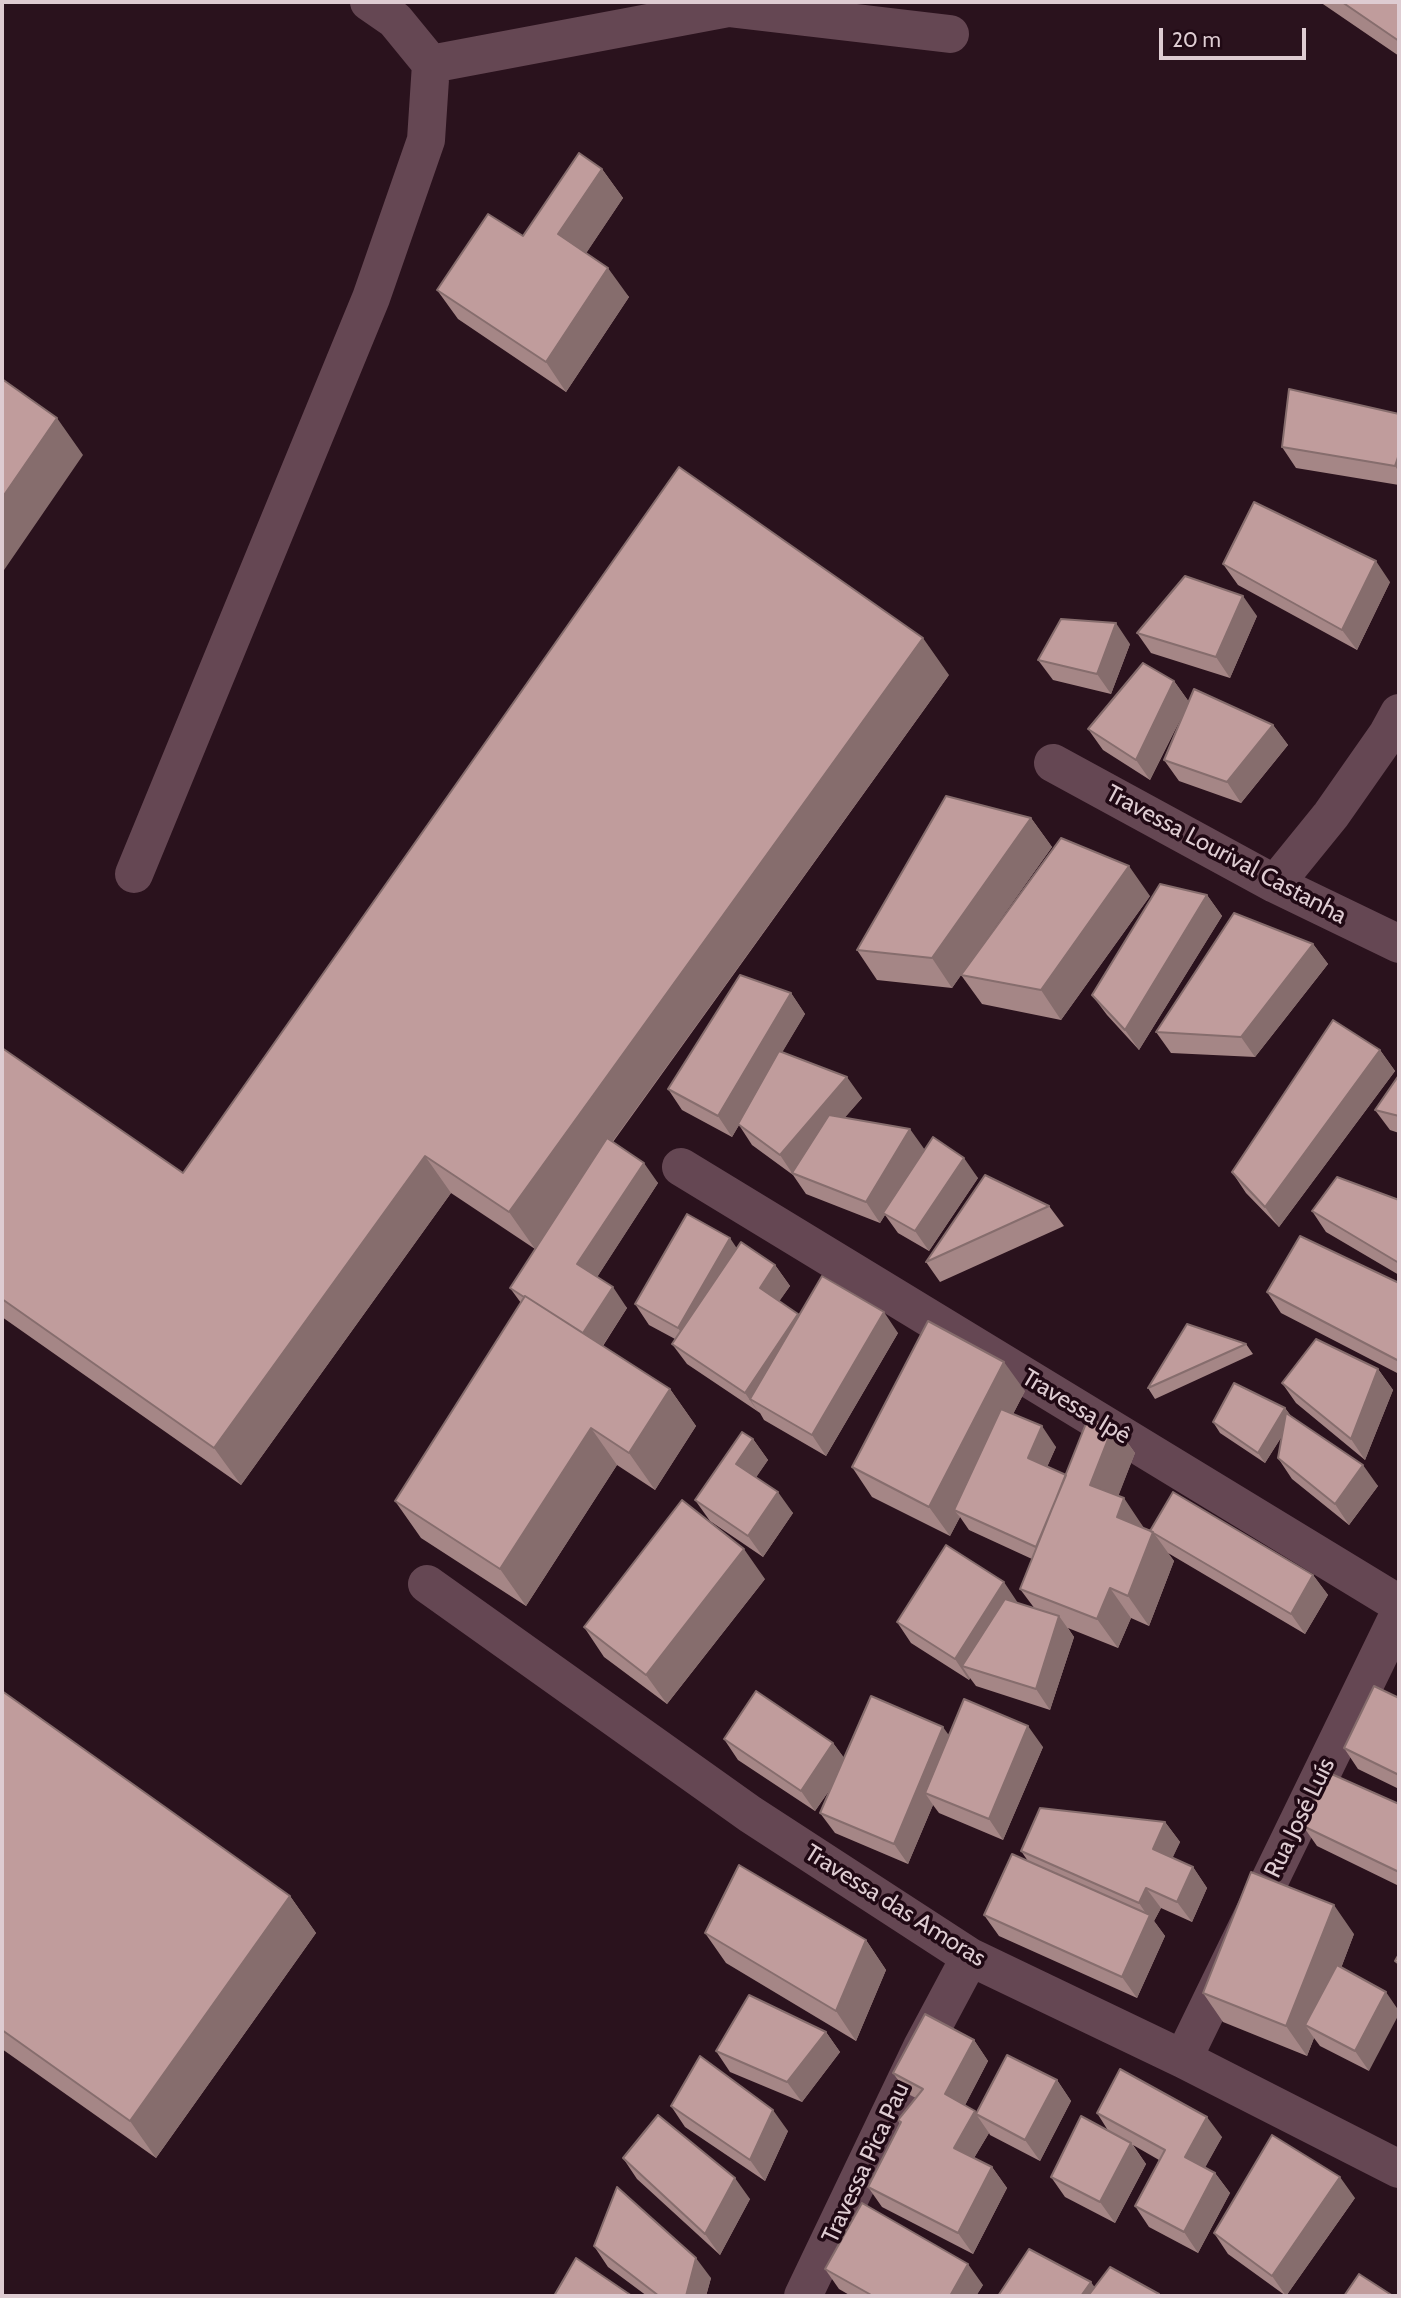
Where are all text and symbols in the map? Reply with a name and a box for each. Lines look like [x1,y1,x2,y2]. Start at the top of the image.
scale bar [1163,14,1310,58]
text: 20 m [1172,27,1221,52]
street label: Travessa Lourival Castanha [1101,779,1351,931]
street label: Travessa Ipê [1017,1363,1135,1451]
street label: Rua José Luís [1259,1753,1341,1883]
street label: Travessa das Amoras [799,1839,991,1973]
street label: Travessa Pica Pau [816,2078,916,2248]

